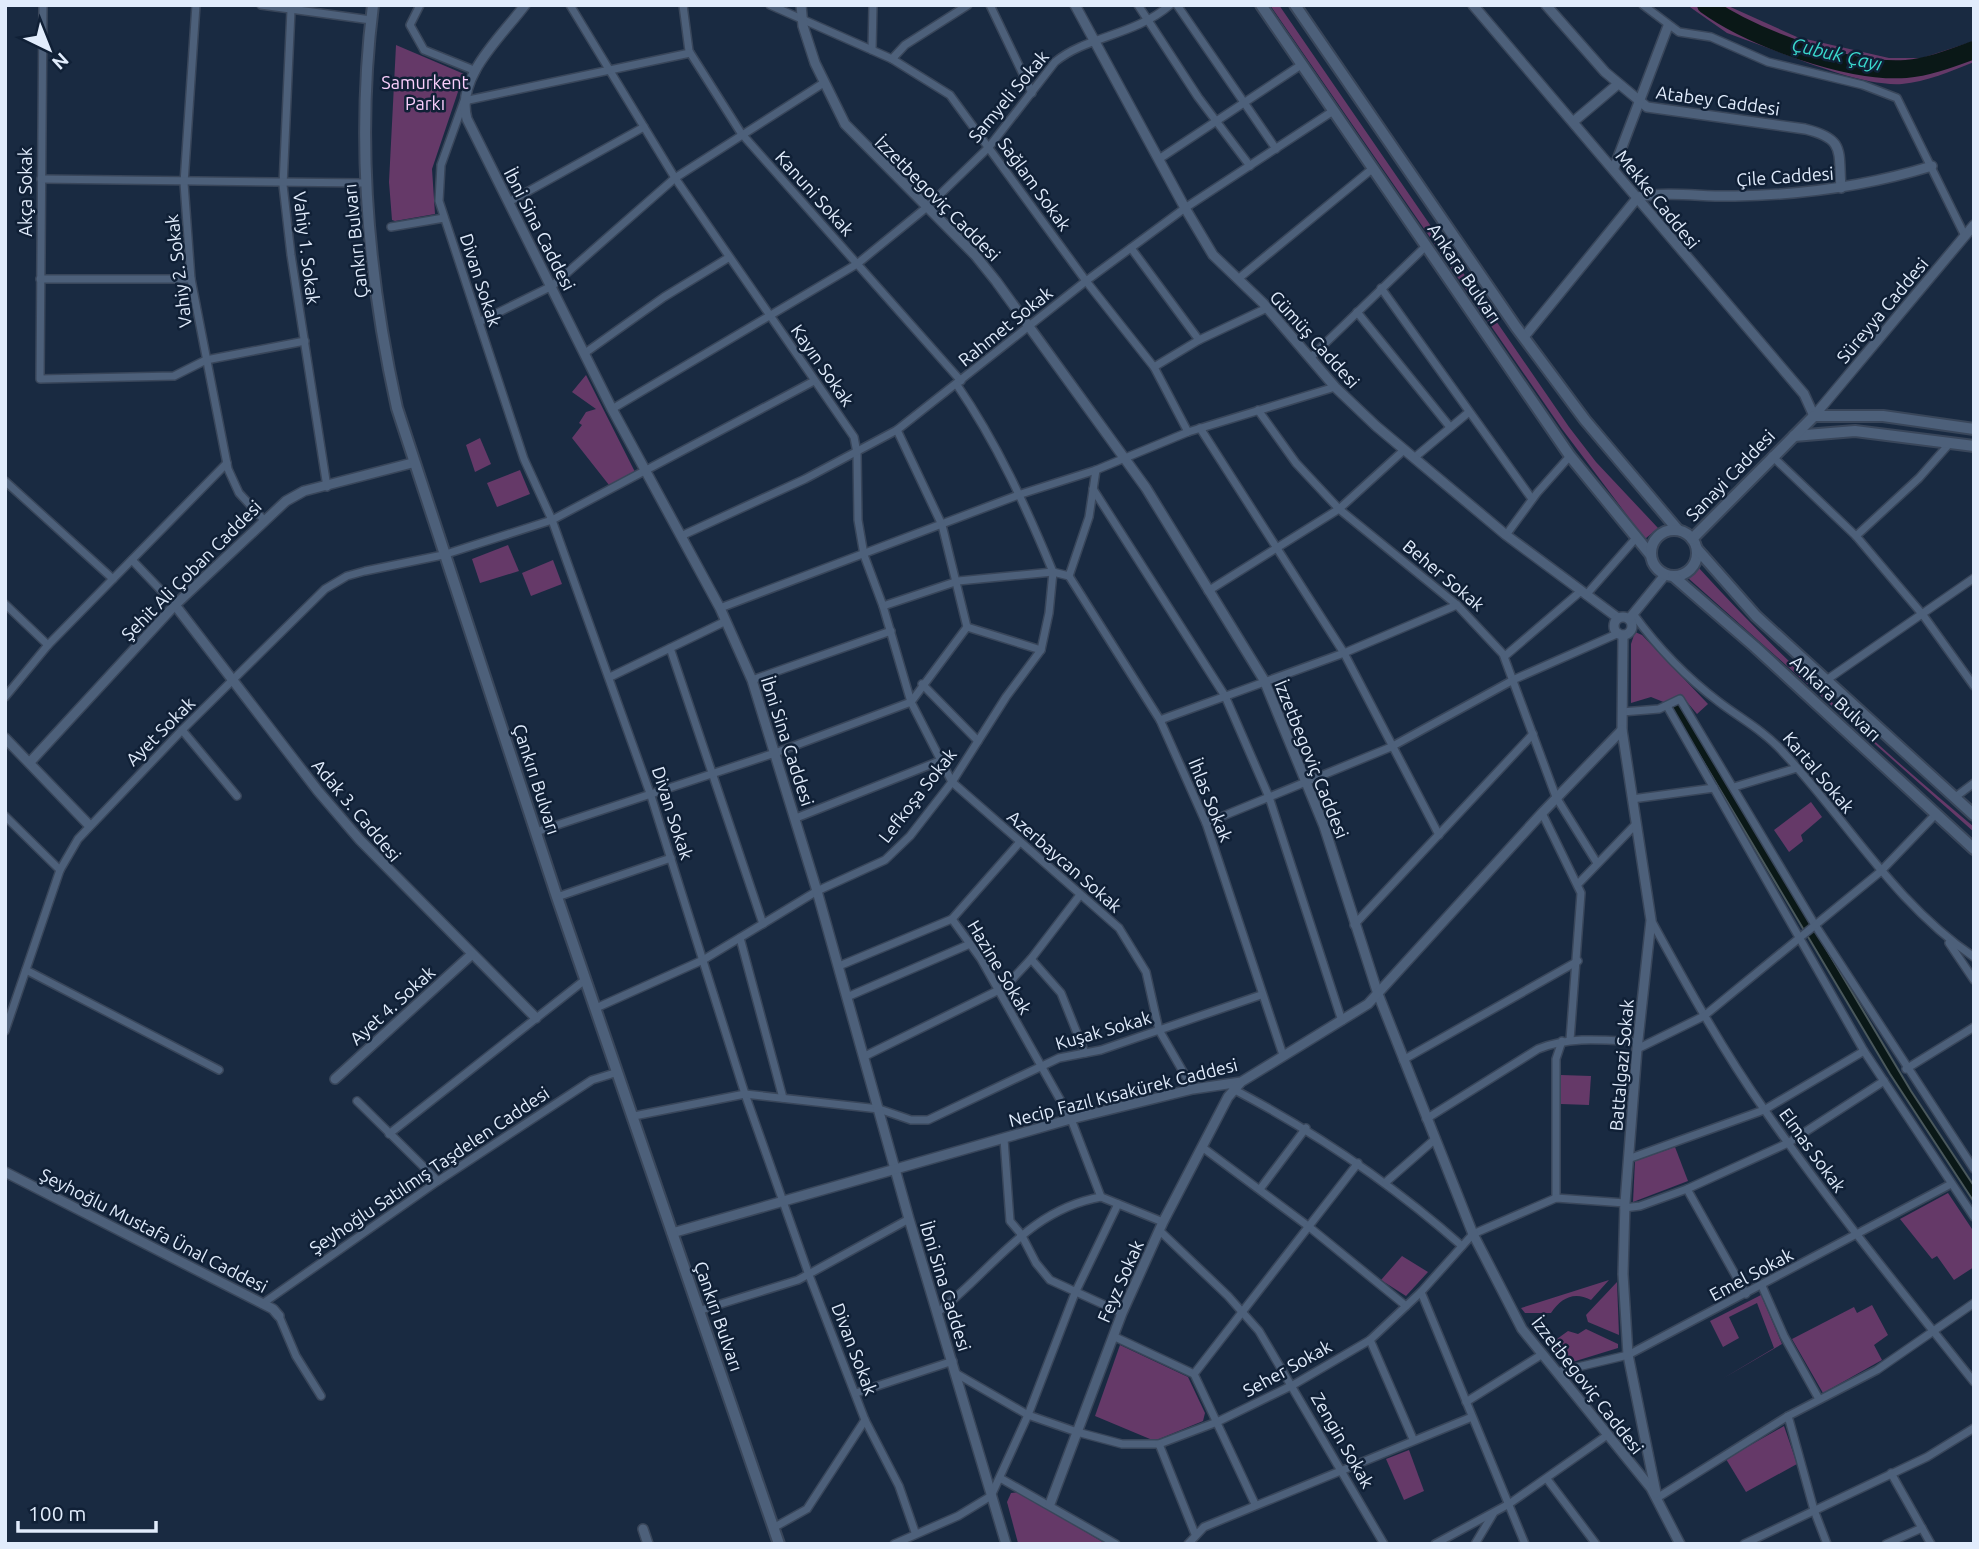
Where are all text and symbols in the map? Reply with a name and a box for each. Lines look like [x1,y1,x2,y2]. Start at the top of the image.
north arrow [14,14,84,84]
water label: Çubuk Çayı [1790,33,1885,75]
street label: Samyeli Sokak [964,46,1052,146]
text: N [48,49,73,74]
park label: Samurkent Parkı [381,72,469,113]
street label: Atabey Caddesi [1655,81,1781,119]
street label: İzzetbegoviç Caddesi [871,131,1005,265]
street label: Sağlam Sokak [995,134,1075,234]
street label: Mekke Caddesi [1612,146,1704,252]
street label: Akça Sokak [15,147,35,237]
street label: Kanuni Sokak [772,147,858,239]
street label: Çile Caddesi [1736,163,1834,189]
street label: İbni Sina Caddesi [500,164,580,294]
street label: Çankırı Bulvarı [339,183,371,299]
street label: Vahiy 1. Sokak [290,190,324,306]
street label: Vahiy 2. Sokak [161,213,195,329]
street label: Ankara Bulvarı [1424,219,1506,327]
street label: Divan Sokak [457,231,505,329]
street label: Süreyya Caddesi [1832,253,1932,367]
street label: Rahmet Sokak [954,282,1056,370]
street label: Gümüş Caddesi [1266,286,1364,392]
street label: Kayın Sokak [788,320,858,410]
street label: Sanayi Caddesi [1682,425,1778,525]
street label: Şehit Ali Çoban Caddesi [117,496,265,644]
street label: Beher Sokak [1399,535,1489,615]
street label: Ankara Bulvarı [1787,651,1885,745]
street label: İbni Sina Caddesi [758,674,818,808]
street label: İzzetbegoviç Caddesi [1271,677,1353,841]
street label: Ayet Sokak [122,693,198,769]
street label: Çankırı Bulvarı [510,721,564,837]
street label: Kartal Sokak [1779,727,1859,817]
street label: Lefkoşa Sokak [874,744,960,846]
street label: Adak 3. Caddesi [309,755,405,865]
street label: İhlas Sokak [1185,755,1237,845]
street label: Divan Sokak [649,764,697,862]
street label: Azerbaycan Sokak [1004,806,1126,916]
street label: Hazine Sokak [964,916,1036,1018]
street label: Ayet 4. Sokak [345,962,439,1048]
street label: Battalgazi Sokak [1605,998,1637,1132]
street label: Kuşak Sokak [1053,1007,1153,1053]
street label: Necip Fazıl Kısakürek Caddesi [1006,1054,1240,1130]
street label: Şeyhoğlu Satılmış Taşdelen Caddesi [306,1082,552,1258]
street label: Elmas Sokak [1776,1104,1850,1196]
street label: Şeyhoğlu Mustafa Ünal Caddesi [37,1164,271,1296]
street label: İbni Sina Caddesi [917,1219,975,1353]
street label: Feyz Sokak [1093,1237,1147,1325]
street label: Emel Sokak [1706,1244,1796,1304]
street label: Çankırı Bulvarı [691,1258,747,1374]
street label: Divan Sokak [828,1300,882,1398]
street label: İzzetbegoviç Caddesi [1528,1312,1648,1458]
street label: Seher Sokak [1239,1336,1335,1400]
street label: Zengin Sokak [1308,1389,1378,1491]
scale bar [18,1490,156,1534]
text: 100 m [28,1501,86,1525]

